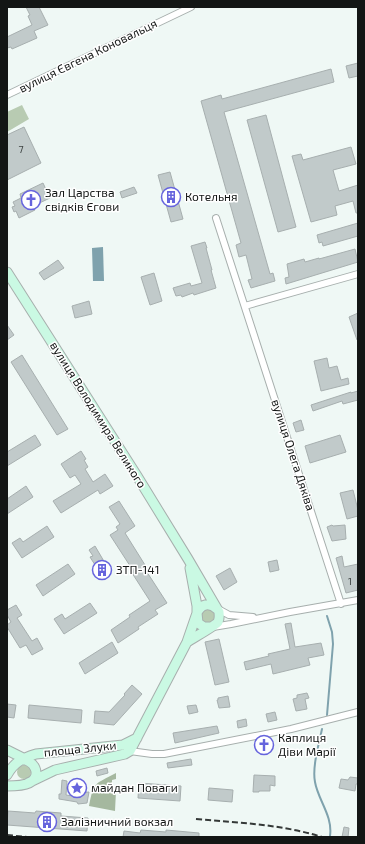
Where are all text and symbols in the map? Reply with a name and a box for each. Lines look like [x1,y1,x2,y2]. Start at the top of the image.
street label: вулиця Євгена Коновальця [16,15,159,96]
house number: 7 [18,143,24,155]
place label: Зал Царства свідків Єгови [45,185,119,213]
building icon: Котельня [160,186,182,208]
church icon: Зал Царства свідків Єгови [20,189,42,211]
place label: Котельня [185,189,238,203]
street label: вулиця Володимира Великого [47,339,150,491]
street label: вулиця Олега Дяківа [268,397,319,512]
building icon: ЗТП-141 [91,559,113,581]
place label: ЗТП-141 [116,562,160,576]
house number: 1 [348,575,352,587]
place label: Каплиця Діви Марії [278,730,337,758]
church icon: Каплиця Діви Марії [253,734,275,756]
street label: площа Злуки [43,737,117,760]
place icon: майдан Поваги [66,777,88,799]
place label: майдан Поваги [91,780,178,794]
building icon: Залізничний вокзал [36,811,58,833]
place label: Залізничний вокзал [61,814,173,828]

